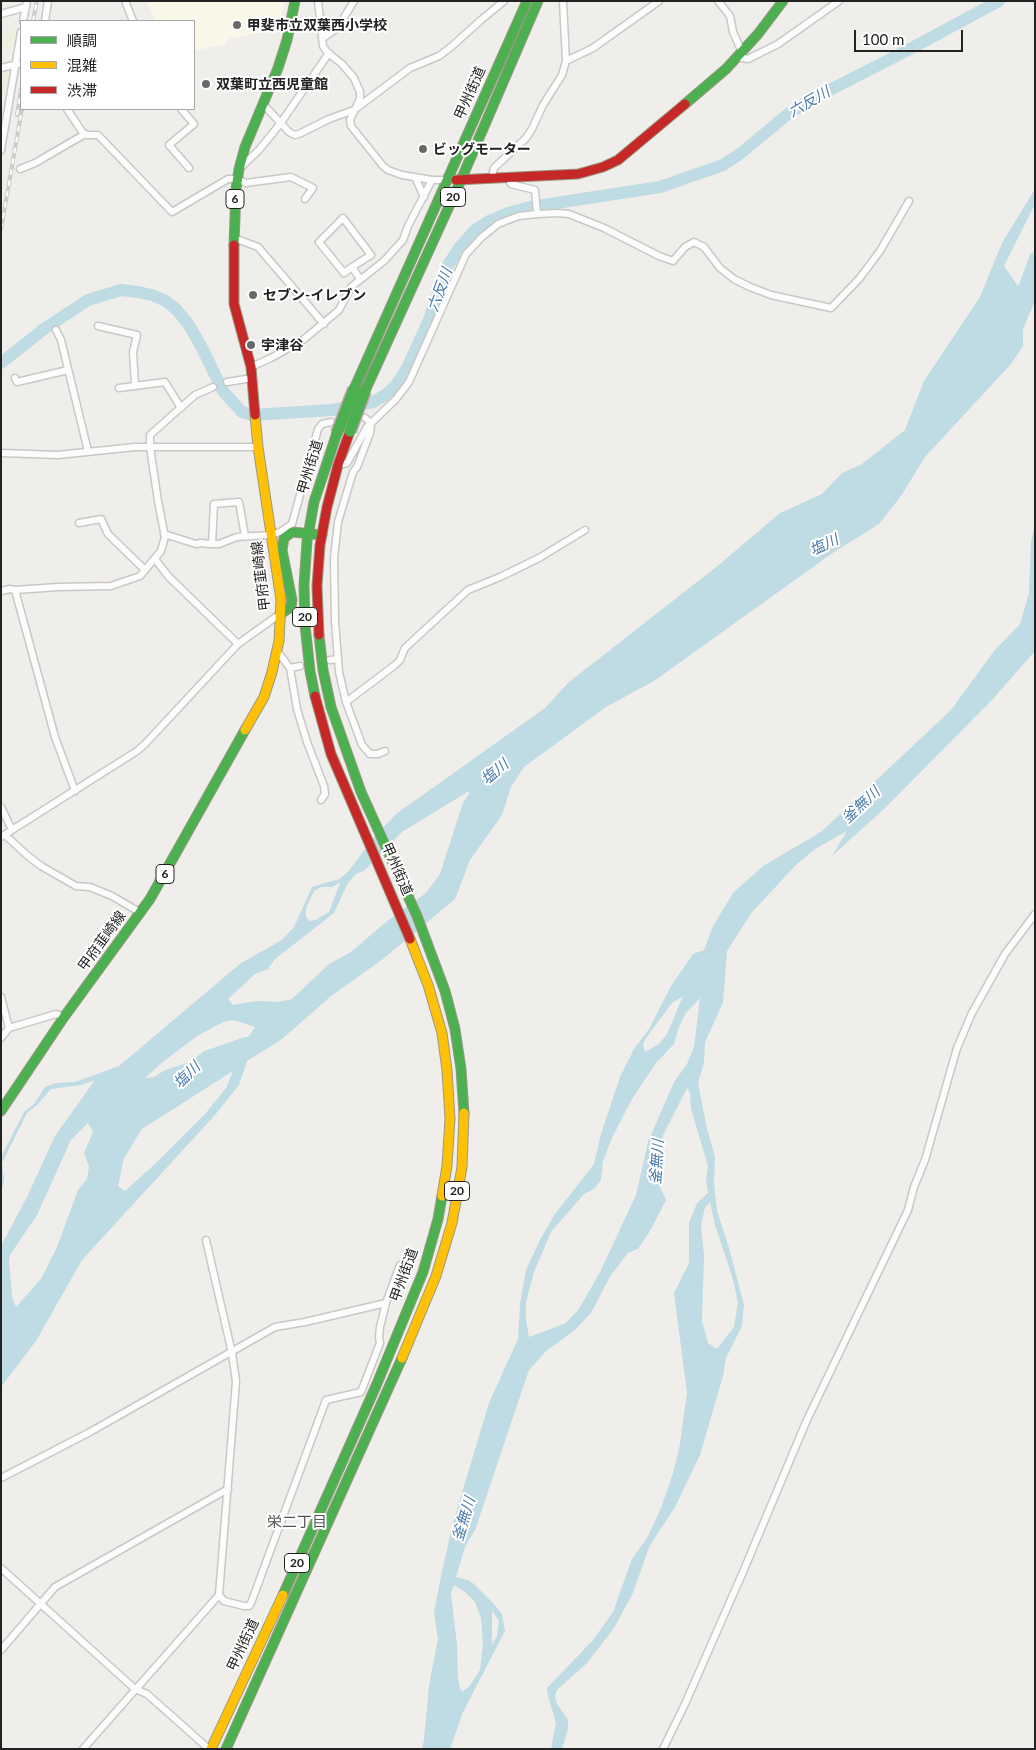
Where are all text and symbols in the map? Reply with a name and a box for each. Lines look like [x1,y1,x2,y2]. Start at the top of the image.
place label: 甲斐市立双葉西小学校 [247,17,387,33]
marker: 甲斐市立双葉西小学校 [231,19,243,31]
legend [20,20,195,110]
scale bar [856,20,965,52]
text: 100 m [862,30,904,48]
text: 順調 [67,31,97,49]
text: 混雑 [67,56,97,74]
street label: 甲州街道 [451,64,489,122]
place label: 双葉町立西児童館 [216,76,328,92]
marker: 双葉町立西児童館 [200,78,212,90]
text: 渋滞 [67,81,97,99]
water label: 六反川 [785,83,833,121]
place label: ビッグモーター [433,141,531,157]
marker: ビッグモーター [417,143,429,155]
road number: 20 [440,188,466,206]
road number: 6 [226,190,244,208]
water label: 六反川 [424,266,456,314]
place label: セブン-イレブン [263,287,366,303]
marker: セブン-イレブン [247,289,259,301]
place label: 宇津谷 [261,337,303,353]
marker: 宇津谷 [245,339,257,351]
street label: 甲州街道 [294,438,326,496]
water label: 塩川 [807,531,841,559]
street label: 甲府韮崎線 [248,540,274,612]
road number: 20 [292,608,318,626]
water label: 塩川 [478,755,512,789]
water label: 釜無川 [838,783,884,827]
street label: 甲州街道 [378,840,416,898]
road number: 6 [156,864,174,884]
street label: 甲府韮崎線 [75,908,129,974]
water label: 塩川 [170,1058,204,1092]
water label: 釜無川 [646,1139,668,1185]
road number: 20 [444,1182,470,1200]
street label: 甲州街道 [387,1246,421,1304]
water label: 釜無川 [449,1495,479,1543]
district label: 栄二丁目 [267,1513,327,1531]
road number: 20 [284,1554,310,1572]
street label: 甲州街道 [224,1616,262,1674]

